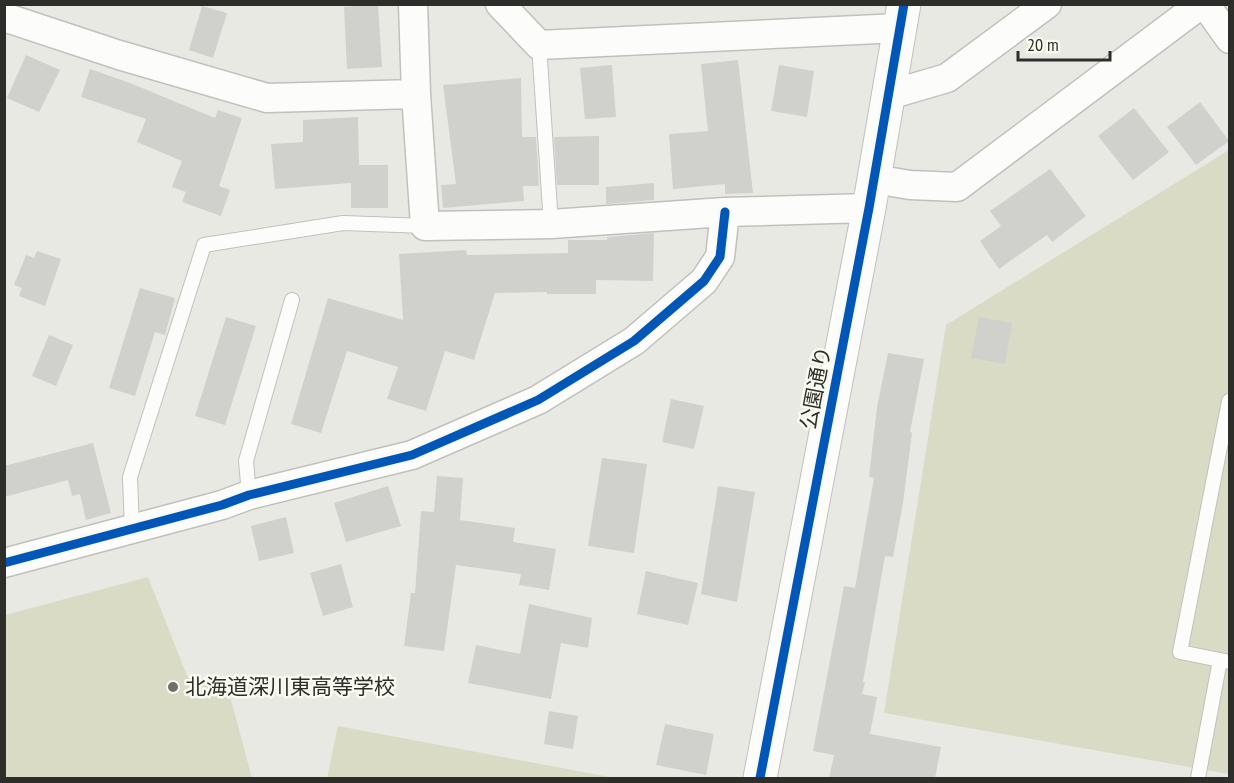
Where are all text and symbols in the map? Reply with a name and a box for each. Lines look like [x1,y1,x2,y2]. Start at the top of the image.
scale bar [1018,24,1110,62]
text: 20 m [1027,33,1059,56]
street label: 公園通り [794,344,837,432]
place label: 北海道深川東高等学校 [185,673,395,700]
marker: 北海道深川東高等学校 [166,680,180,694]

